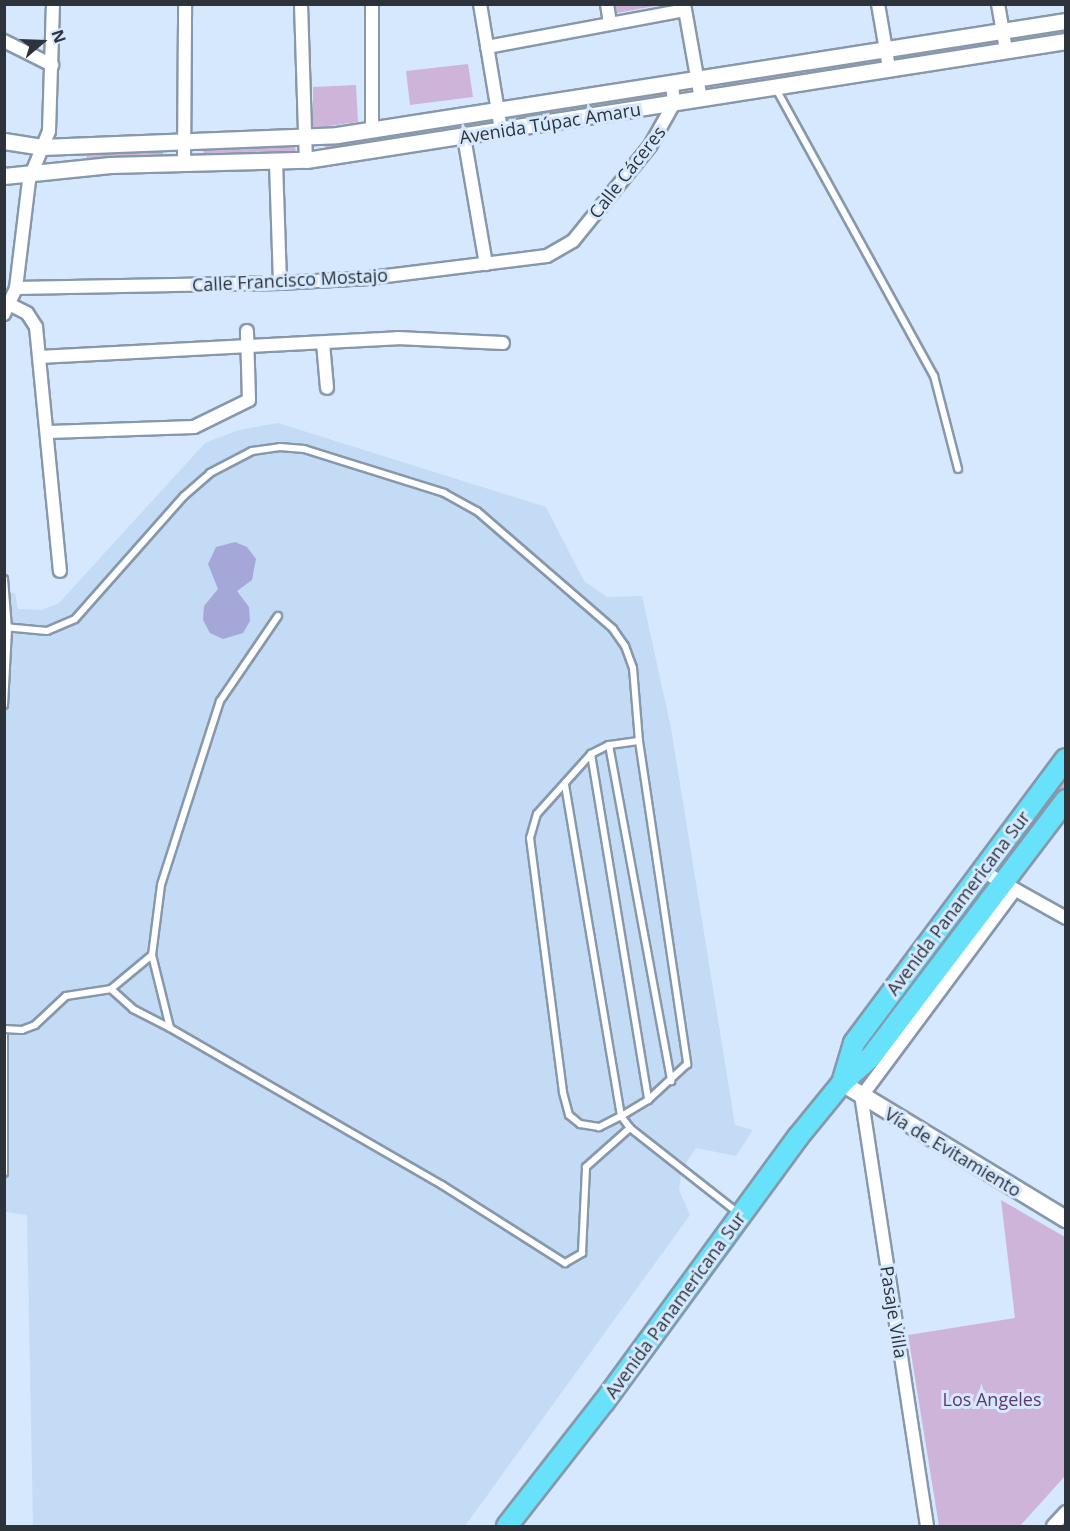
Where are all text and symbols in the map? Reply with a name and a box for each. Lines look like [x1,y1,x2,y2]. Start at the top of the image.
north arrow [12,12,72,72]
text: N [46,26,72,46]
street label: Avenida Túpac Amaru [458,98,642,148]
street label: Calle Cáceres [584,121,670,223]
street label: Calle Francisco Mostajo [191,264,389,296]
street label: Avenida Panamericana Sur [882,807,1034,999]
street label: Vía de Evitamiento [881,1103,1025,1201]
street label: Avenida Panamericana Sur [600,1208,750,1402]
street label: Pasaje Villa [876,1264,912,1360]
park label: Los Angeles [942,1388,1042,1410]

